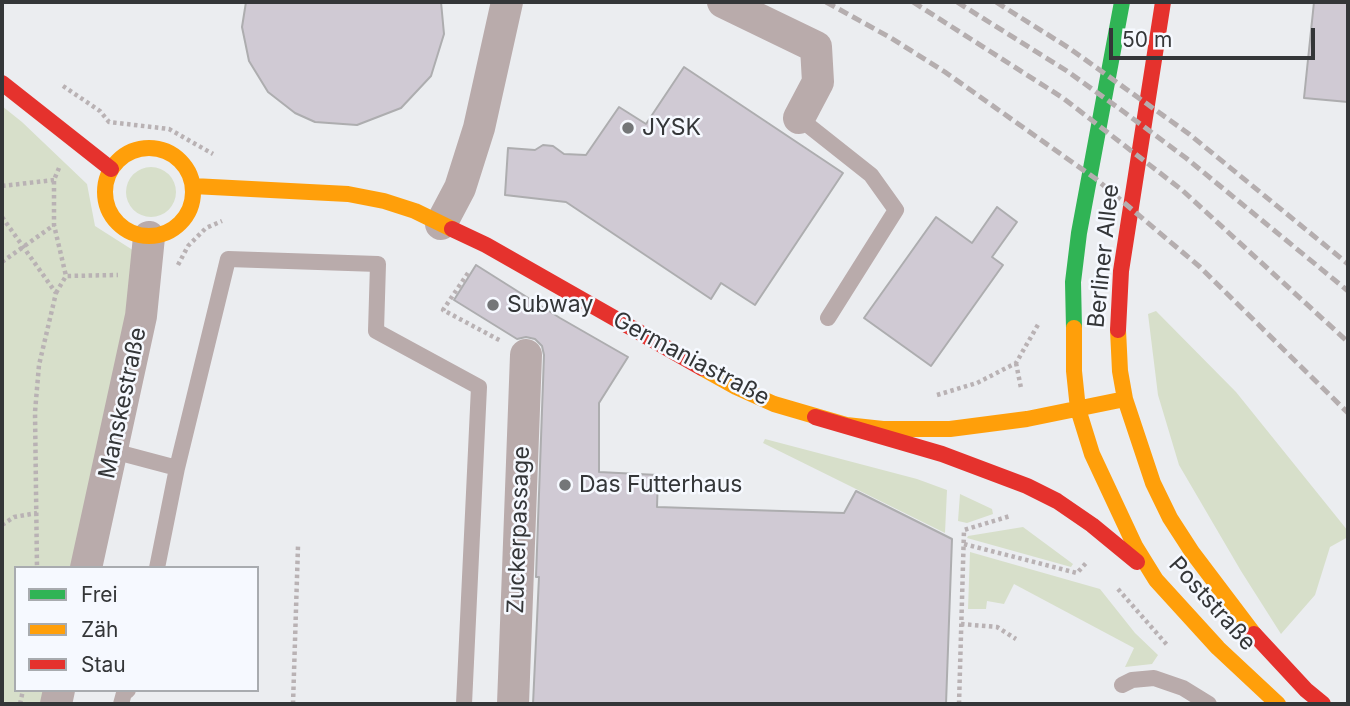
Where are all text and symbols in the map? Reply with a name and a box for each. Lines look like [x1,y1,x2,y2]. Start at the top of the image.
scale bar [1112,14,1318,58]
text: 50 m [1122,27,1172,52]
place label: JYSK [642,114,701,142]
marker: JYSK [620,120,636,136]
street label: Berliner Allee [1083,183,1125,329]
place label: Subway [507,291,593,319]
marker: Subway [485,297,501,313]
street label: Germaniastraße [608,306,774,412]
street label: Manskestraße [94,325,152,481]
street label: Zuckerpassage [502,446,536,614]
place label: Das Futterhaus [579,471,742,499]
marker: Das Futterhaus [557,477,573,493]
street label: Poststraße [1163,551,1261,657]
legend [14,566,259,692]
text: Frei [81,582,118,607]
text: Zäh [81,617,118,642]
text: Stau [81,652,126,677]

